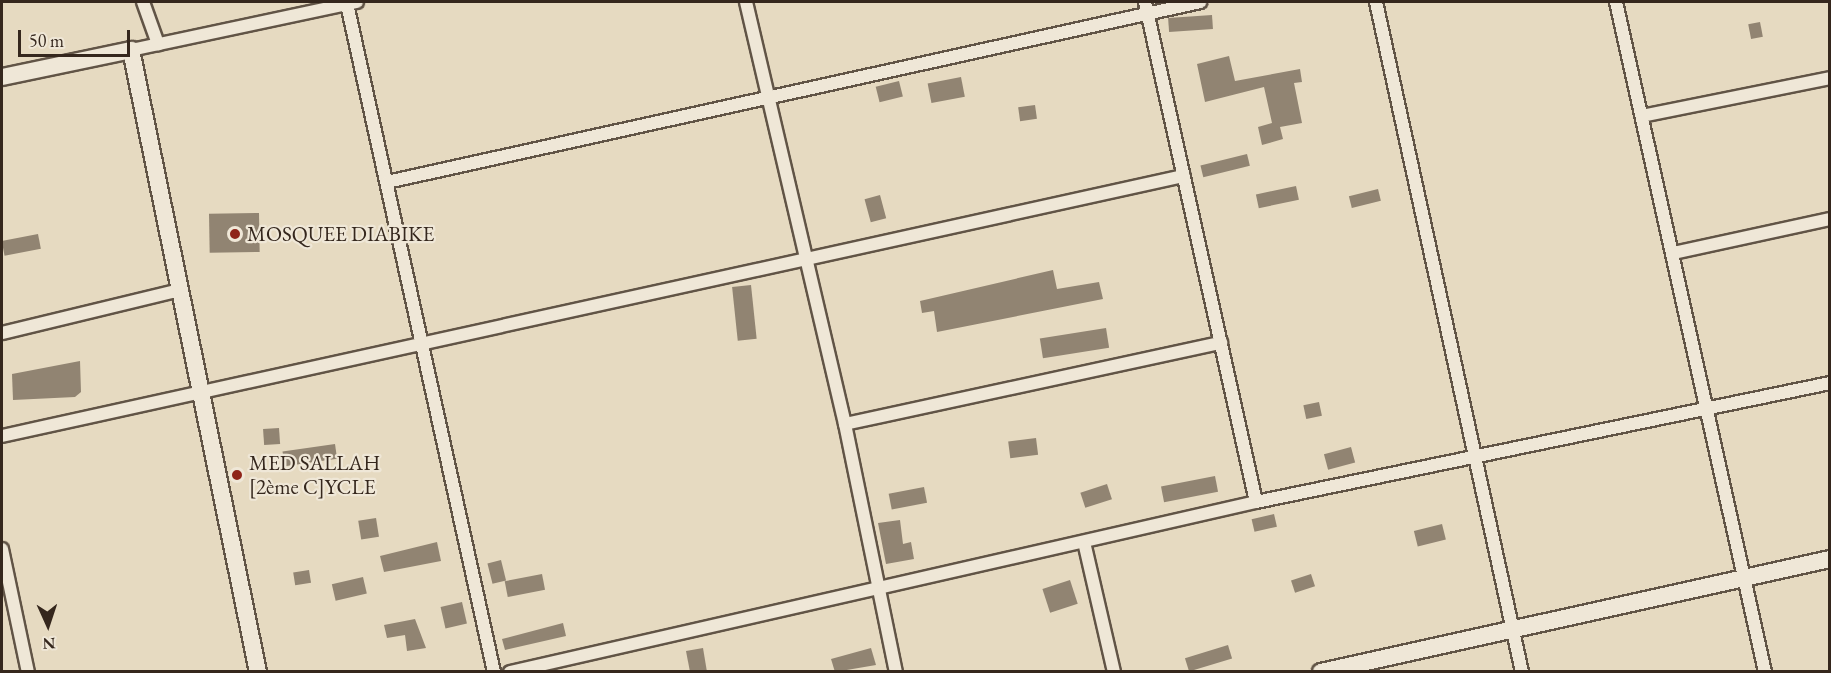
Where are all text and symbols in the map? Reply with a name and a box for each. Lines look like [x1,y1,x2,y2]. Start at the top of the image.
scale bar [21,18,134,56]
text: 50 m [29,29,64,52]
place label: MOSQUEE DIABIKE [247,221,434,247]
marker: MOSQUEE DIABIKE [228,227,242,241]
place label: MED SALLAH [2ème C]YCLE [249,450,380,500]
marker: MED SALLAH [2ème C]YCLE [230,468,244,482]
north arrow [18,595,78,655]
text: N [42,633,56,654]

